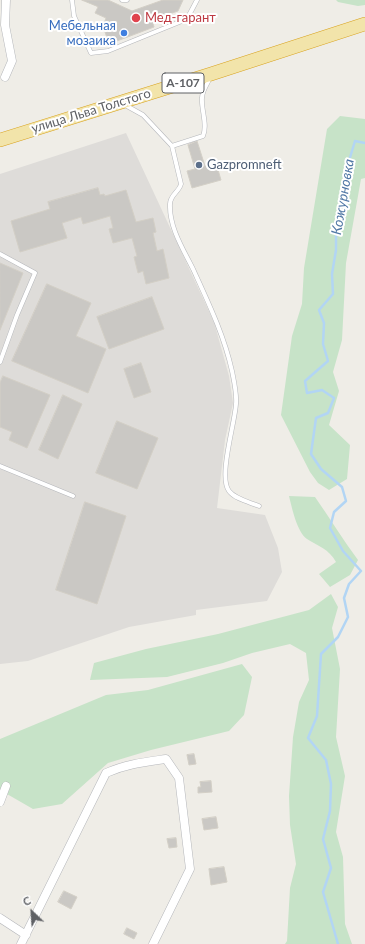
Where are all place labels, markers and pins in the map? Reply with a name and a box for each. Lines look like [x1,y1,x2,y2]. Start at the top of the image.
place label: Мед-гарант [145,10,216,26]
marker: Мед-гарант [130,12,142,24]
place label: Мебельная мозаика [49,18,116,49]
marker: Мебельная мозаика [119,28,129,38]
place label: Gazpromneft [207,157,282,173]
marker: Gazpromneft [194,160,204,170]

